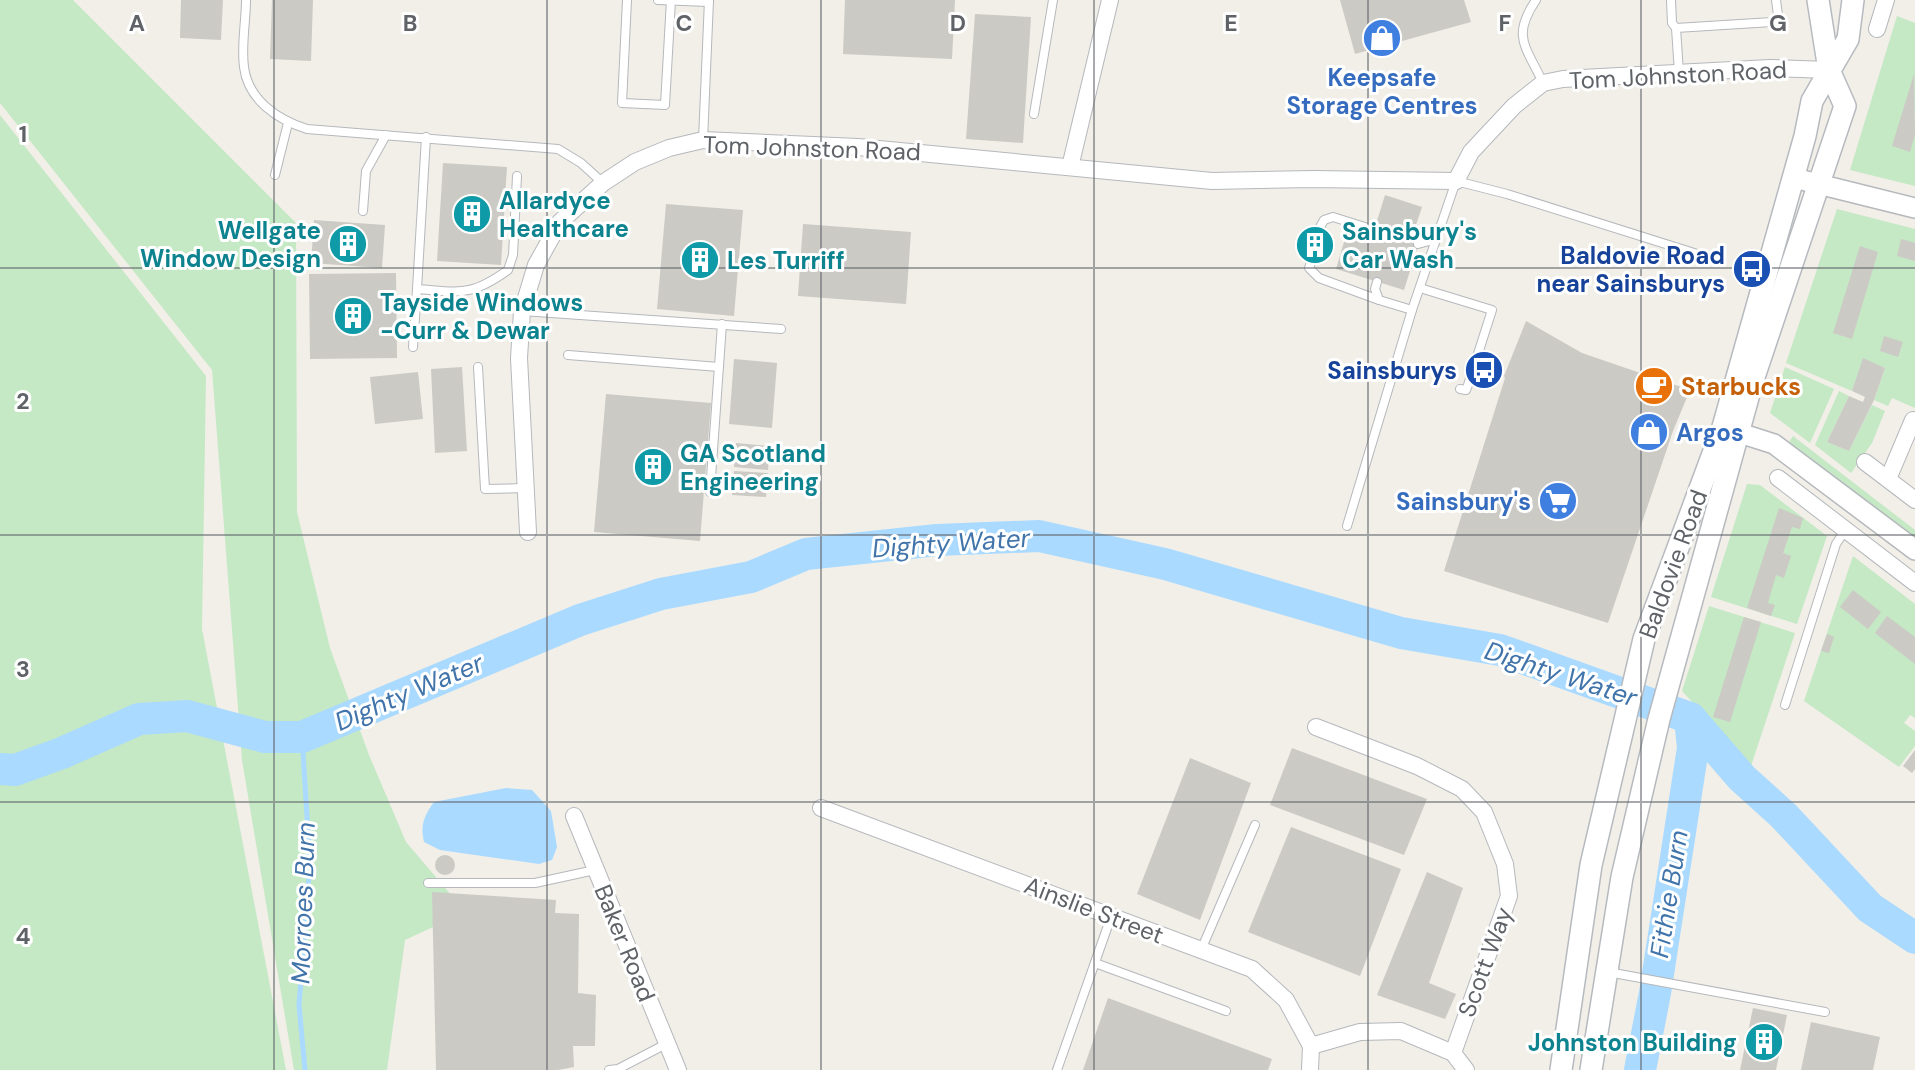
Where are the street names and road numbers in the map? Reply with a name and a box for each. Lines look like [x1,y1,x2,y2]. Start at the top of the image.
street label: Tom Johnston Road [1568,54,1788,96]
street label: Tom Johnston Road [703,129,921,167]
street label: Baldovie Road [1632,485,1714,643]
street label: Ainslie Street [1020,869,1168,951]
street label: Baker Road [587,880,663,1006]
street label: Scott Way [1451,903,1519,1021]

